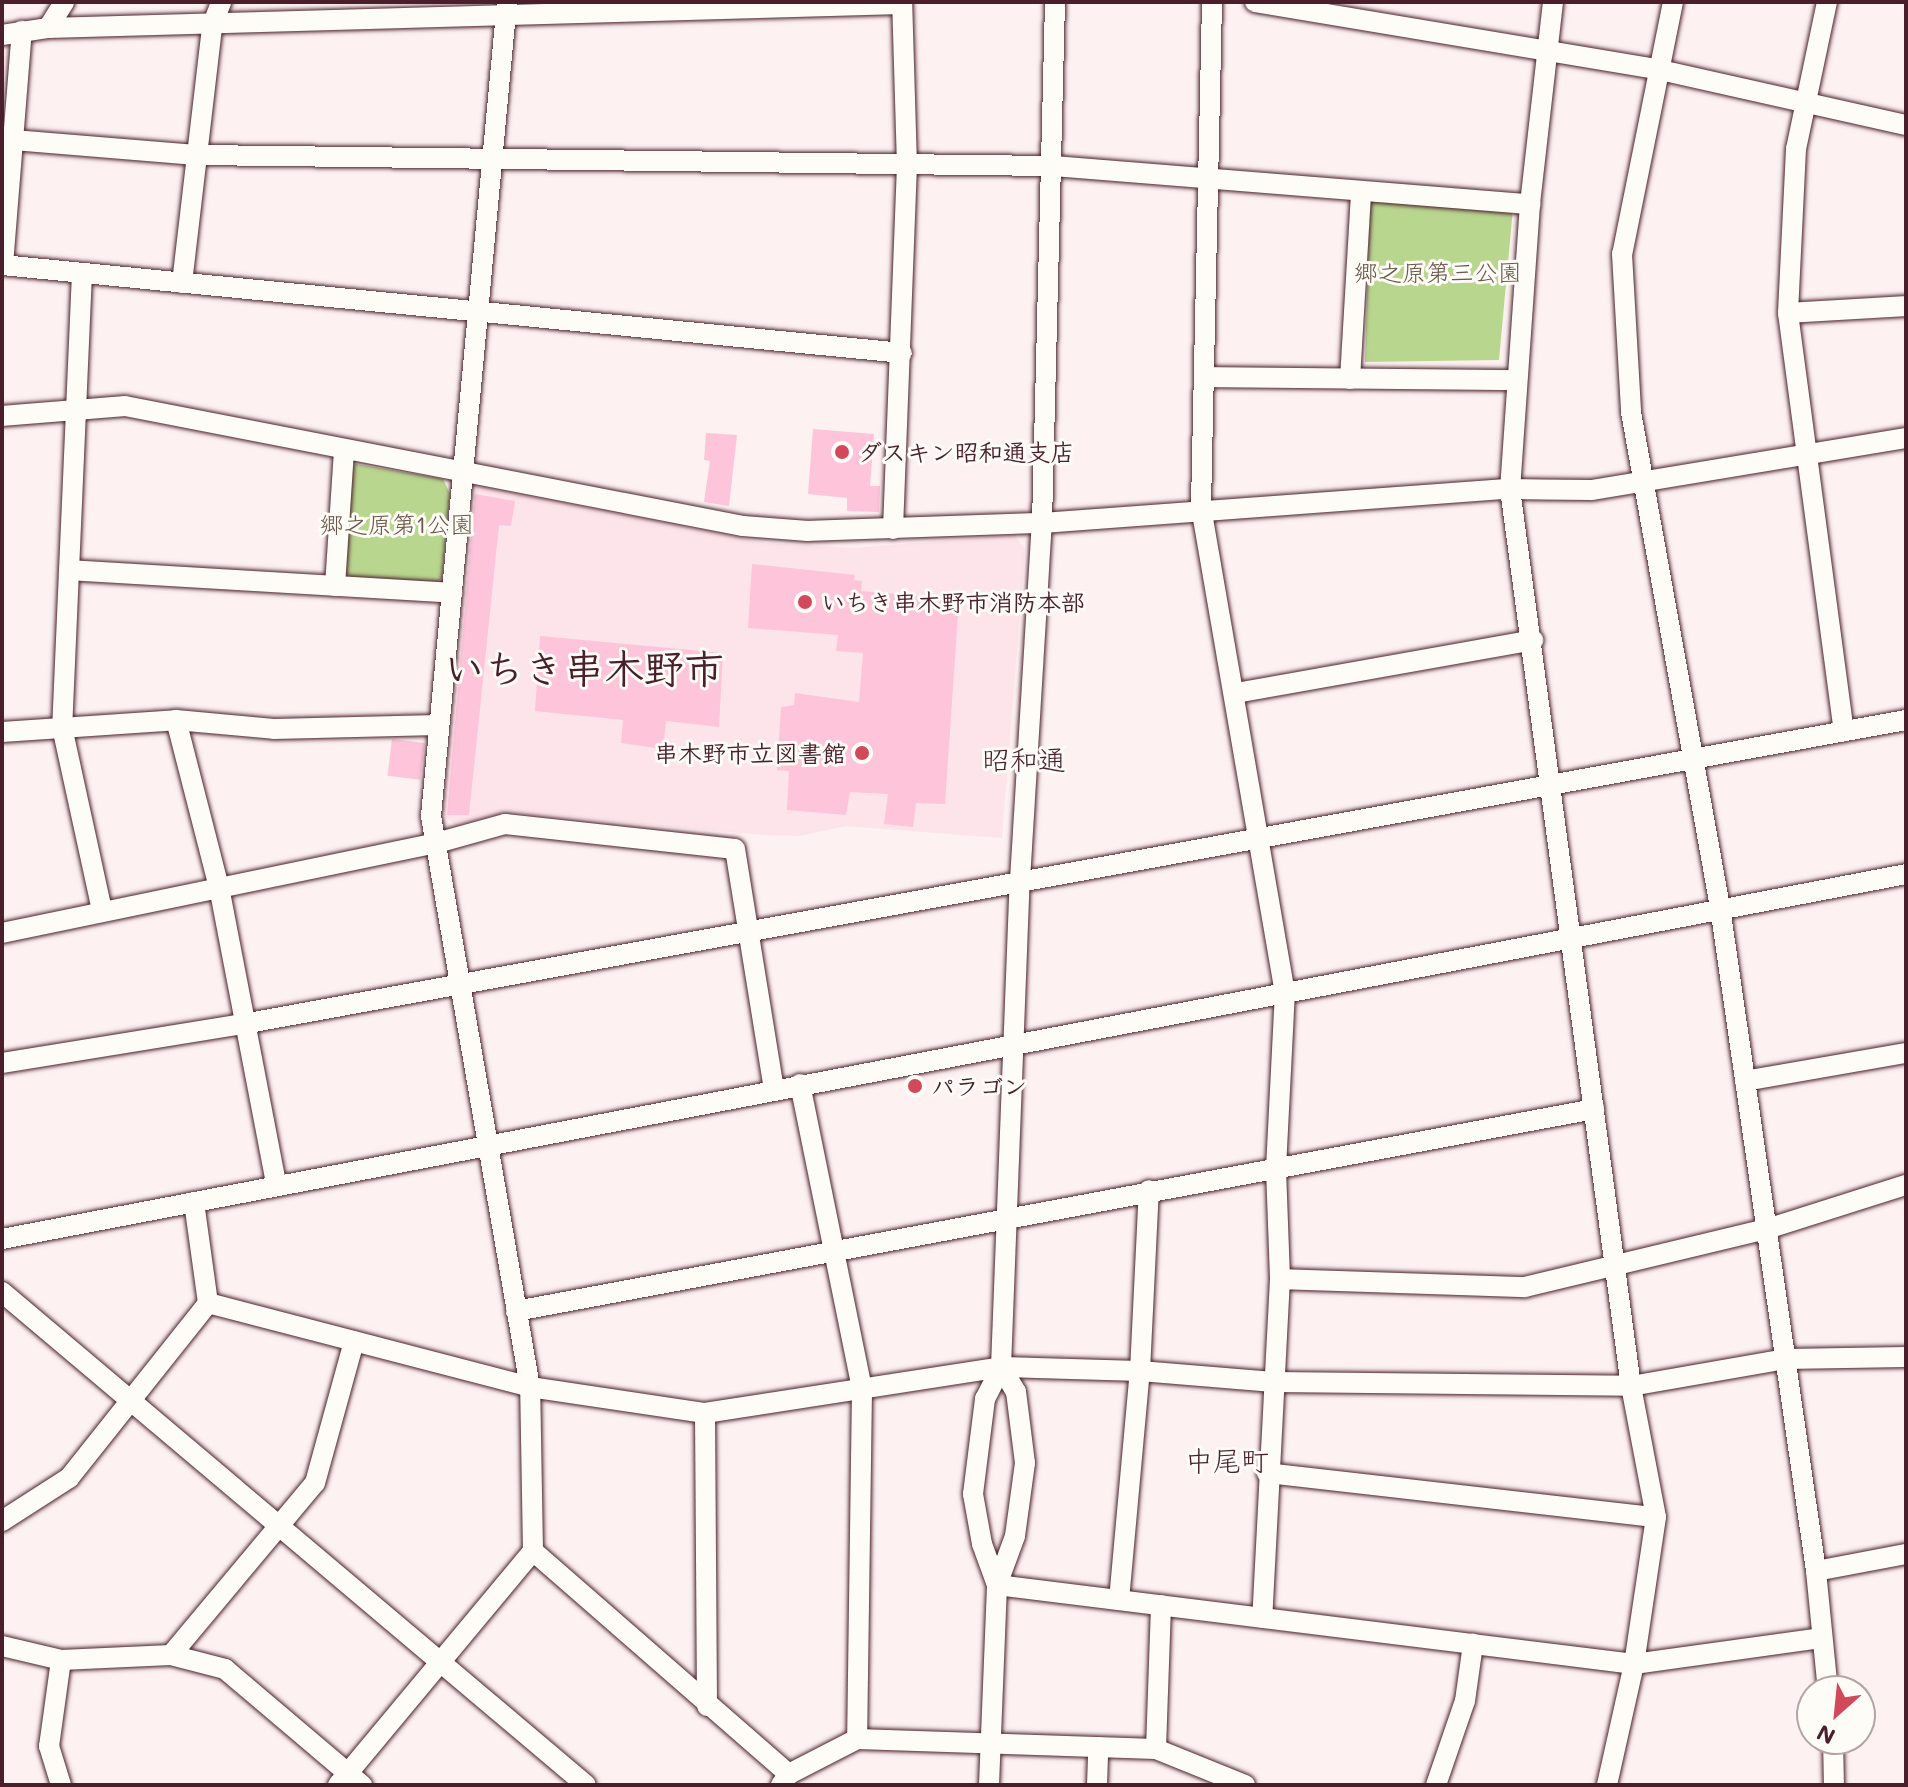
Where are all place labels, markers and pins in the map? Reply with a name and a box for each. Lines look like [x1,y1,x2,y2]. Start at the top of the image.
place label: ダスキン昭和通支店 [858,438,1074,466]
marker: ダスキン昭和通支店 [833,443,851,461]
place label: いちき串木野市消防本部 [821,588,1085,616]
marker: いちき串木野市消防本部 [796,593,814,611]
place label: 串木野市立図書館 [654,739,846,767]
marker: 串木野市立図書館 [853,744,871,762]
place label: パラゴン [931,1072,1027,1100]
marker: パラゴン [906,1077,924,1095]

